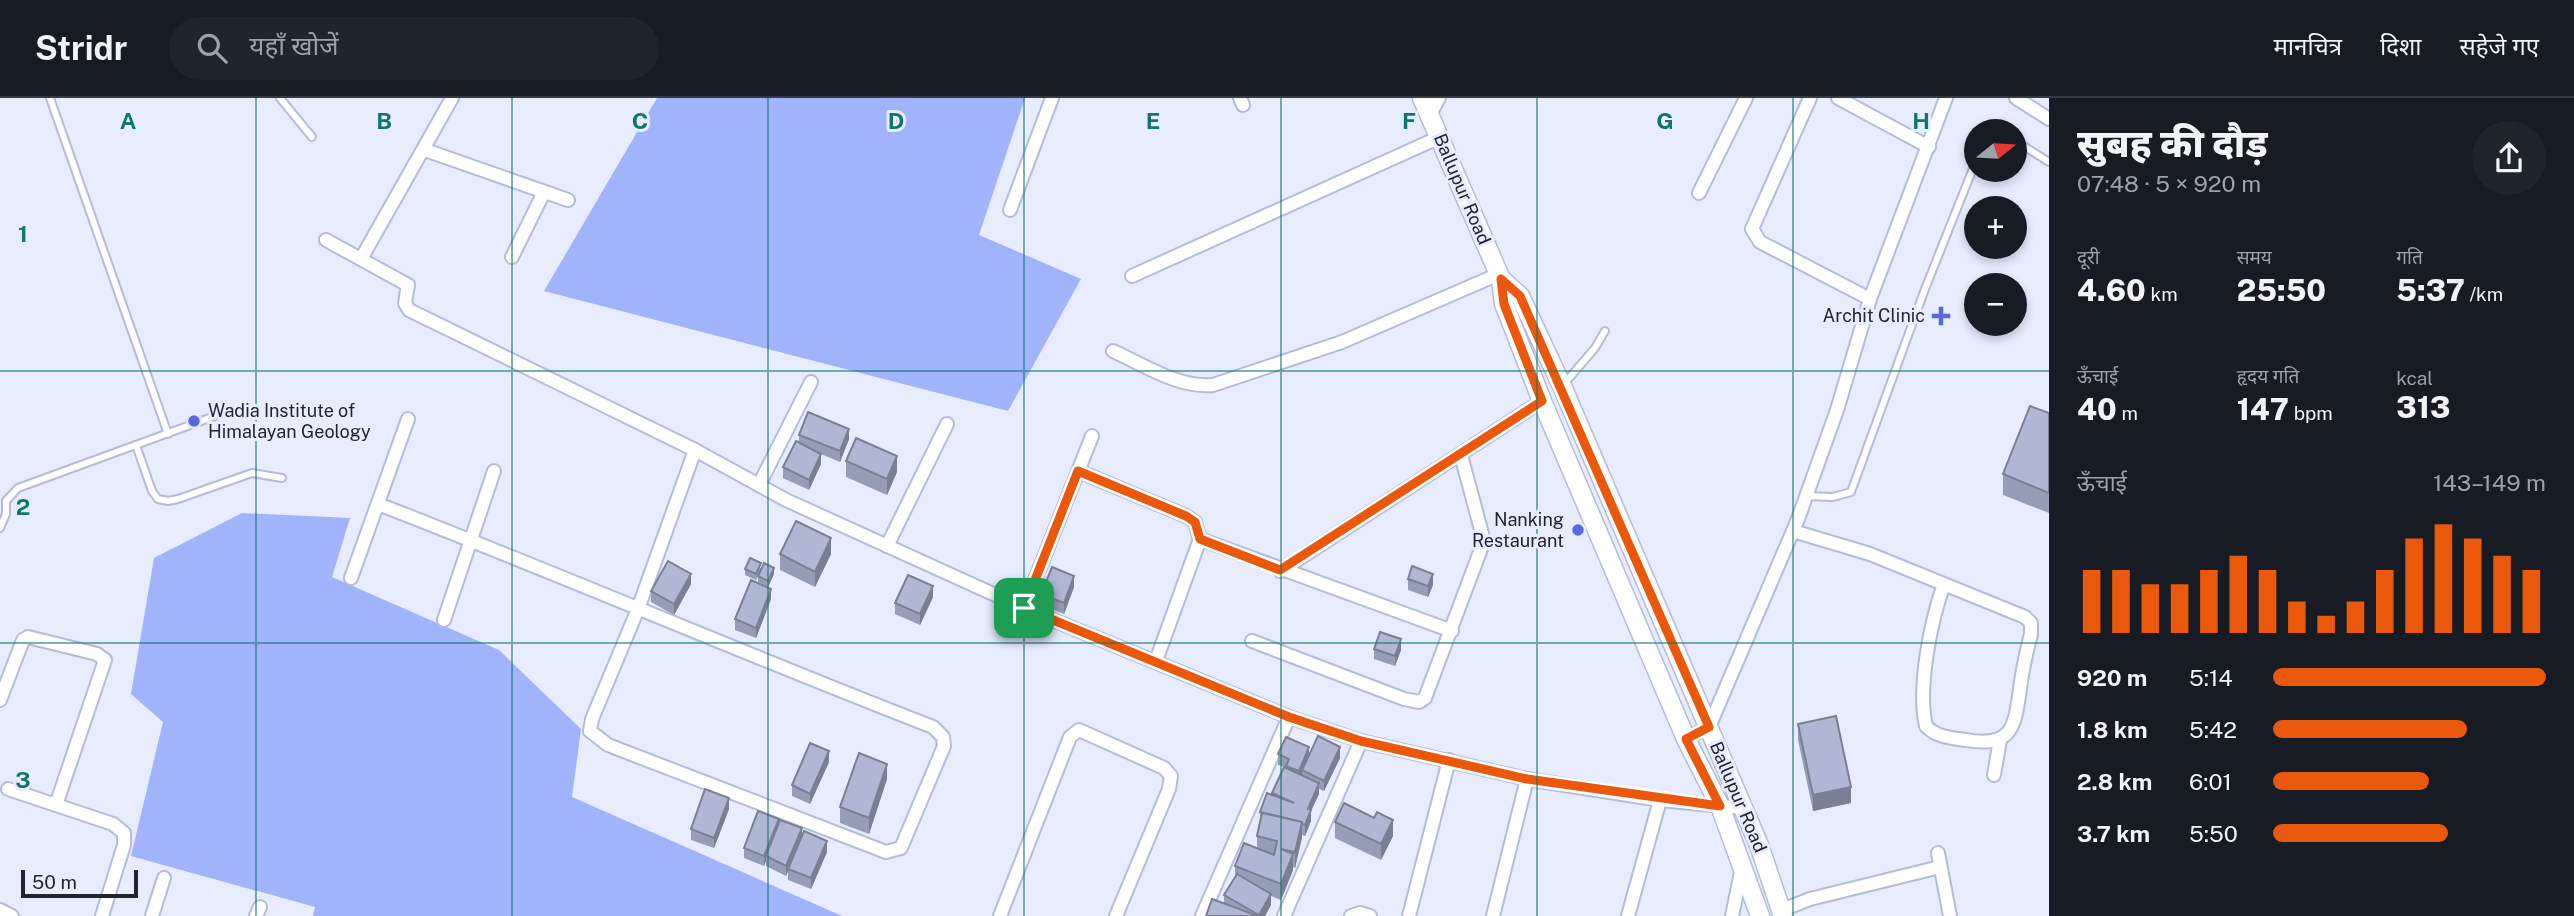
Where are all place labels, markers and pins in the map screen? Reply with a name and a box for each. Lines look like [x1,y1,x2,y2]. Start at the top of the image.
place label: Archit Clinic [1823,305,1925,326]
marker: Archit Clinic [1931,306,1951,326]
place label: Wadia Institute of Himalayan Geology [208,400,371,442]
marker: Wadia Institute of Himalayan Geology [186,413,202,429]
place label: Nanking Restaurant [1472,509,1564,551]
marker: Nanking Restaurant [1570,522,1586,538]
pin [994,578,1054,638]

